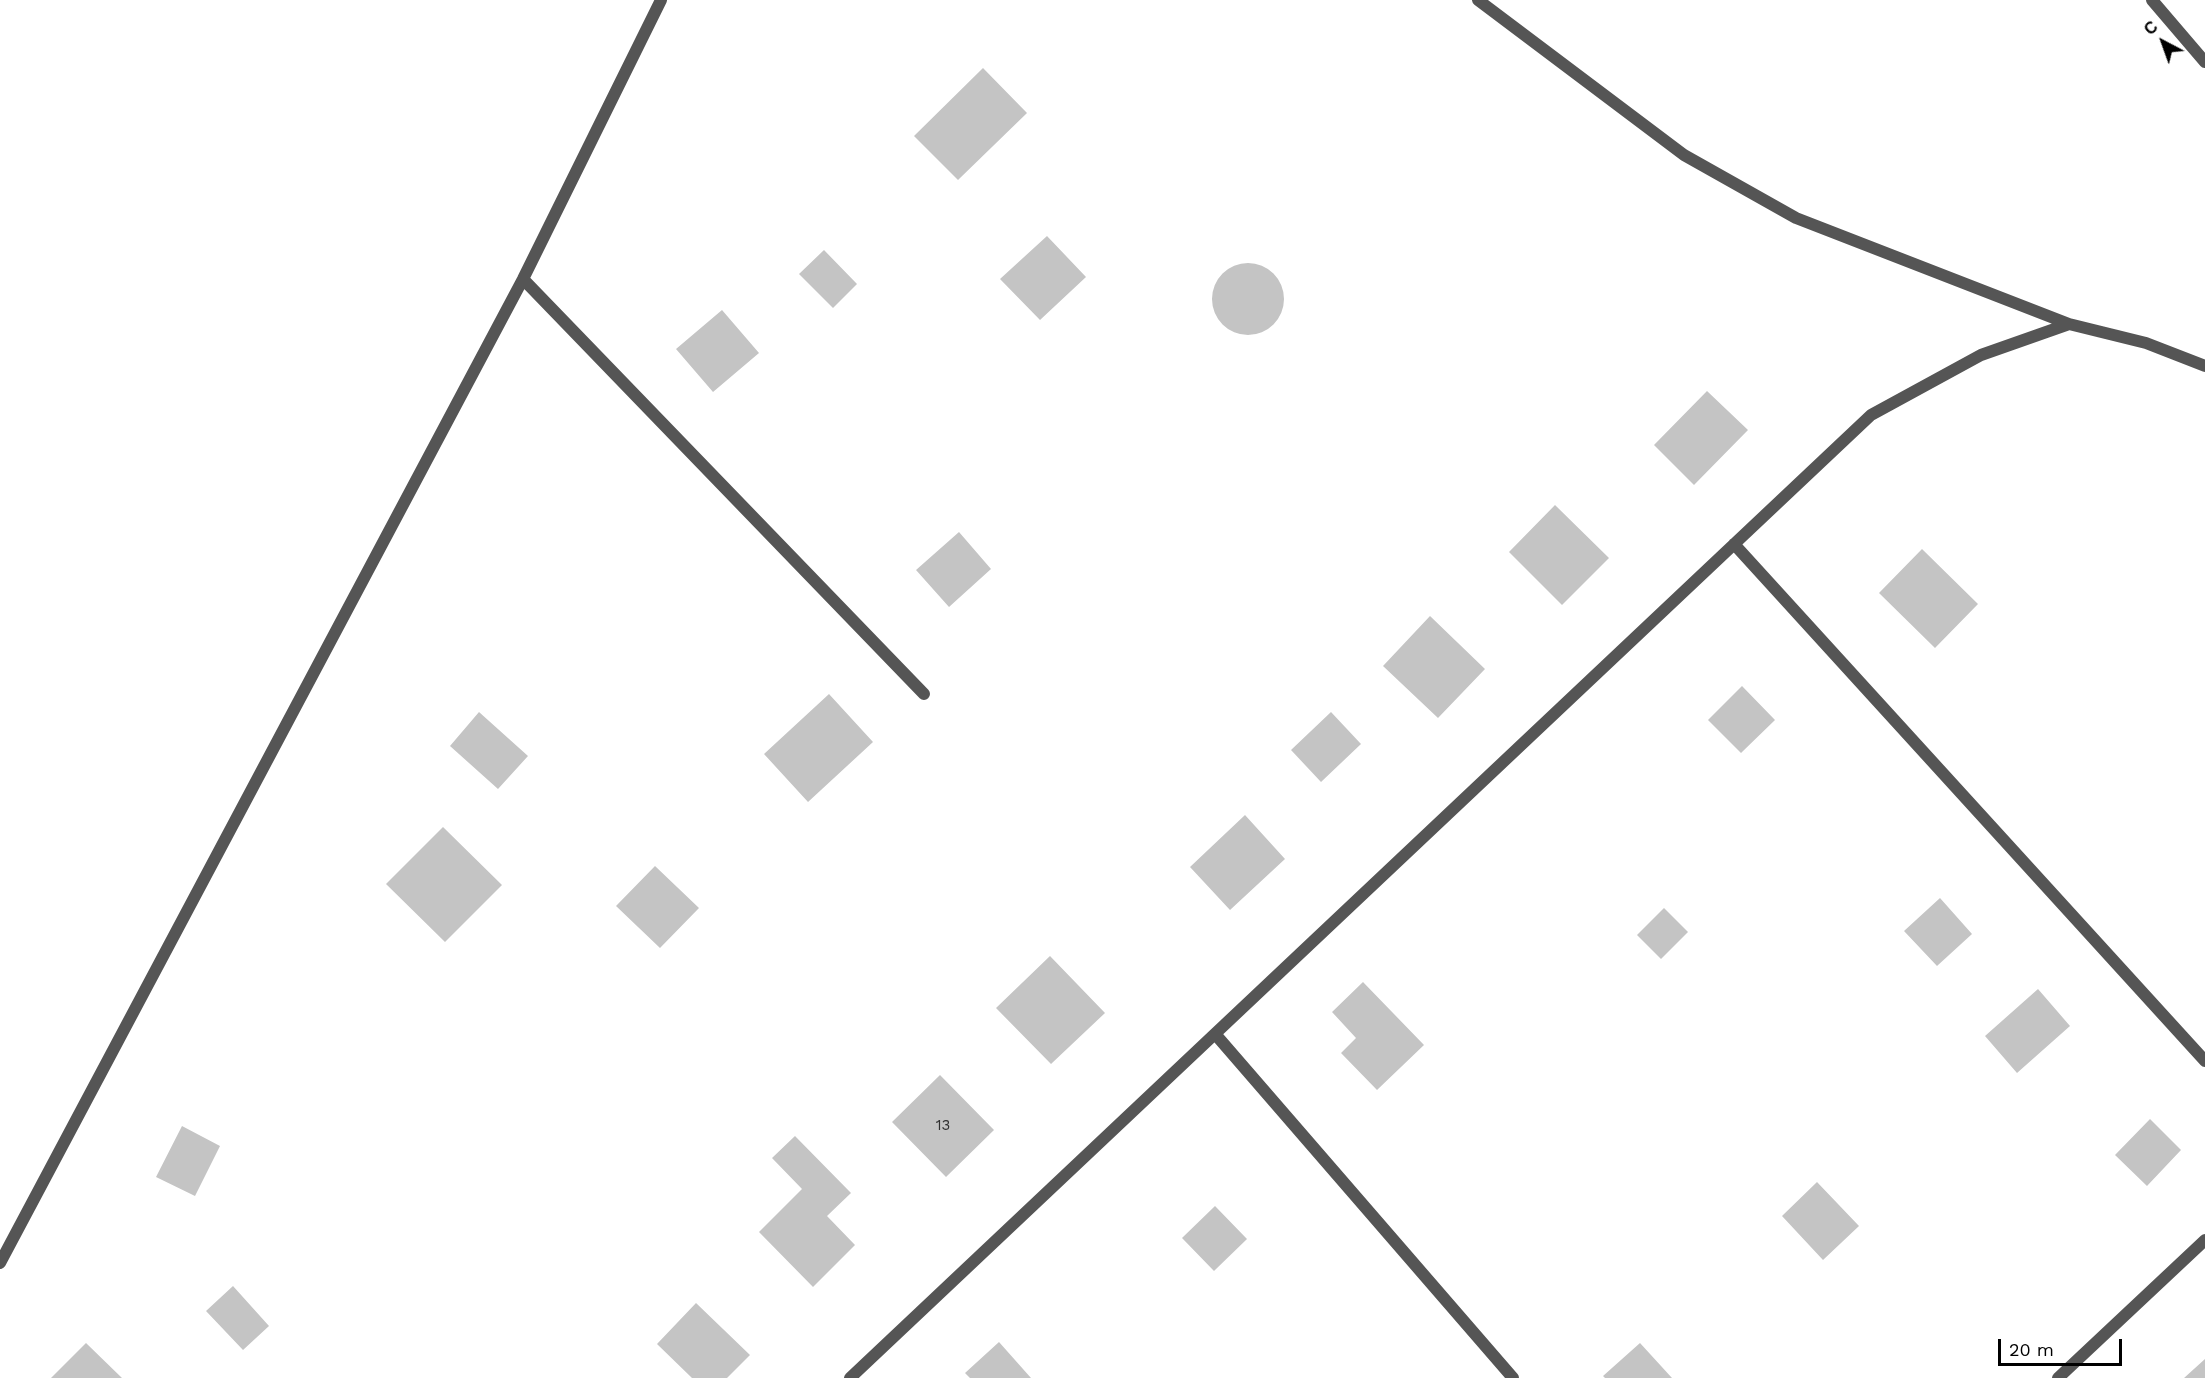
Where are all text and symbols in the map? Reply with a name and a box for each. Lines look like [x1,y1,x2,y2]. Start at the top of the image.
north arrow [2133,12,2193,72]
text: С [2140,17,2161,39]
house number: 13 [936,1117,950,1135]
scale bar [2001,1327,2126,1365]
text: 20 m [2009,1339,2054,1360]

